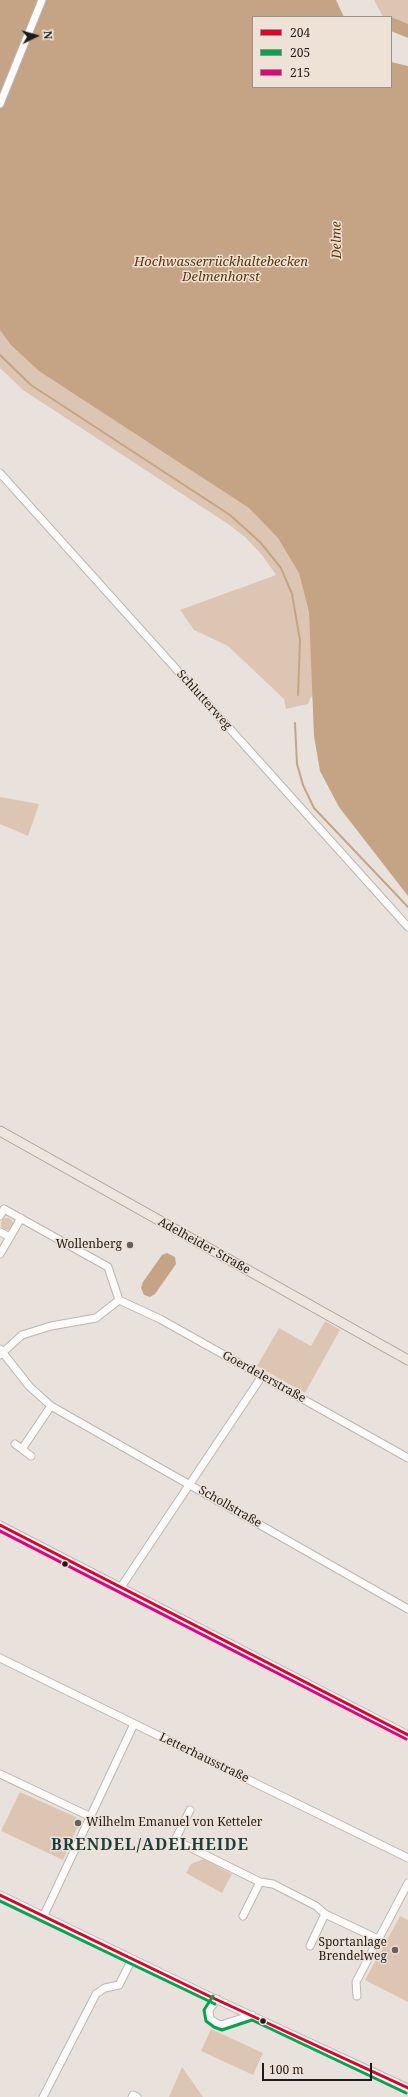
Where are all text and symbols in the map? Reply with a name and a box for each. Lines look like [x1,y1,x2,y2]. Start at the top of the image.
north arrow [16,16,56,56]
legend [252,16,392,88]
text: 204 [290,24,310,41]
text: N [41,30,56,40]
text: 205 [290,44,310,61]
text: 215 [290,64,310,81]
water label: Delme [329,221,345,259]
water label: Hochwasserrückhaltebecken Delmenhorst [134,254,308,285]
street label: Schlutterweg [174,667,234,733]
street label: Adelheider Straße [155,1215,253,1277]
place label: Wollenberg [56,1238,122,1252]
marker: Wollenberg [125,1240,135,1250]
street label: Goerdelerstraße [220,1348,308,1406]
street label: Schollstraße [196,1483,264,1531]
unlabelled marker [60,1559,70,1569]
street label: Letterhausstraße [157,1730,251,1786]
place label: Wilhelm Emanuel von Ketteler [86,1816,263,1830]
marker: Wilhelm Emanuel von Ketteler [73,1818,83,1828]
district label: BRENDEL/ADELHEIDE [51,1835,249,1855]
place label: Sportanlage Brendelweg [318,1936,387,1964]
marker: Sportanlage Brendelweg [390,1945,400,1955]
unlabelled marker [258,2016,268,2026]
scale bar [264,2055,374,2081]
text: 100 m [269,2061,304,2078]

